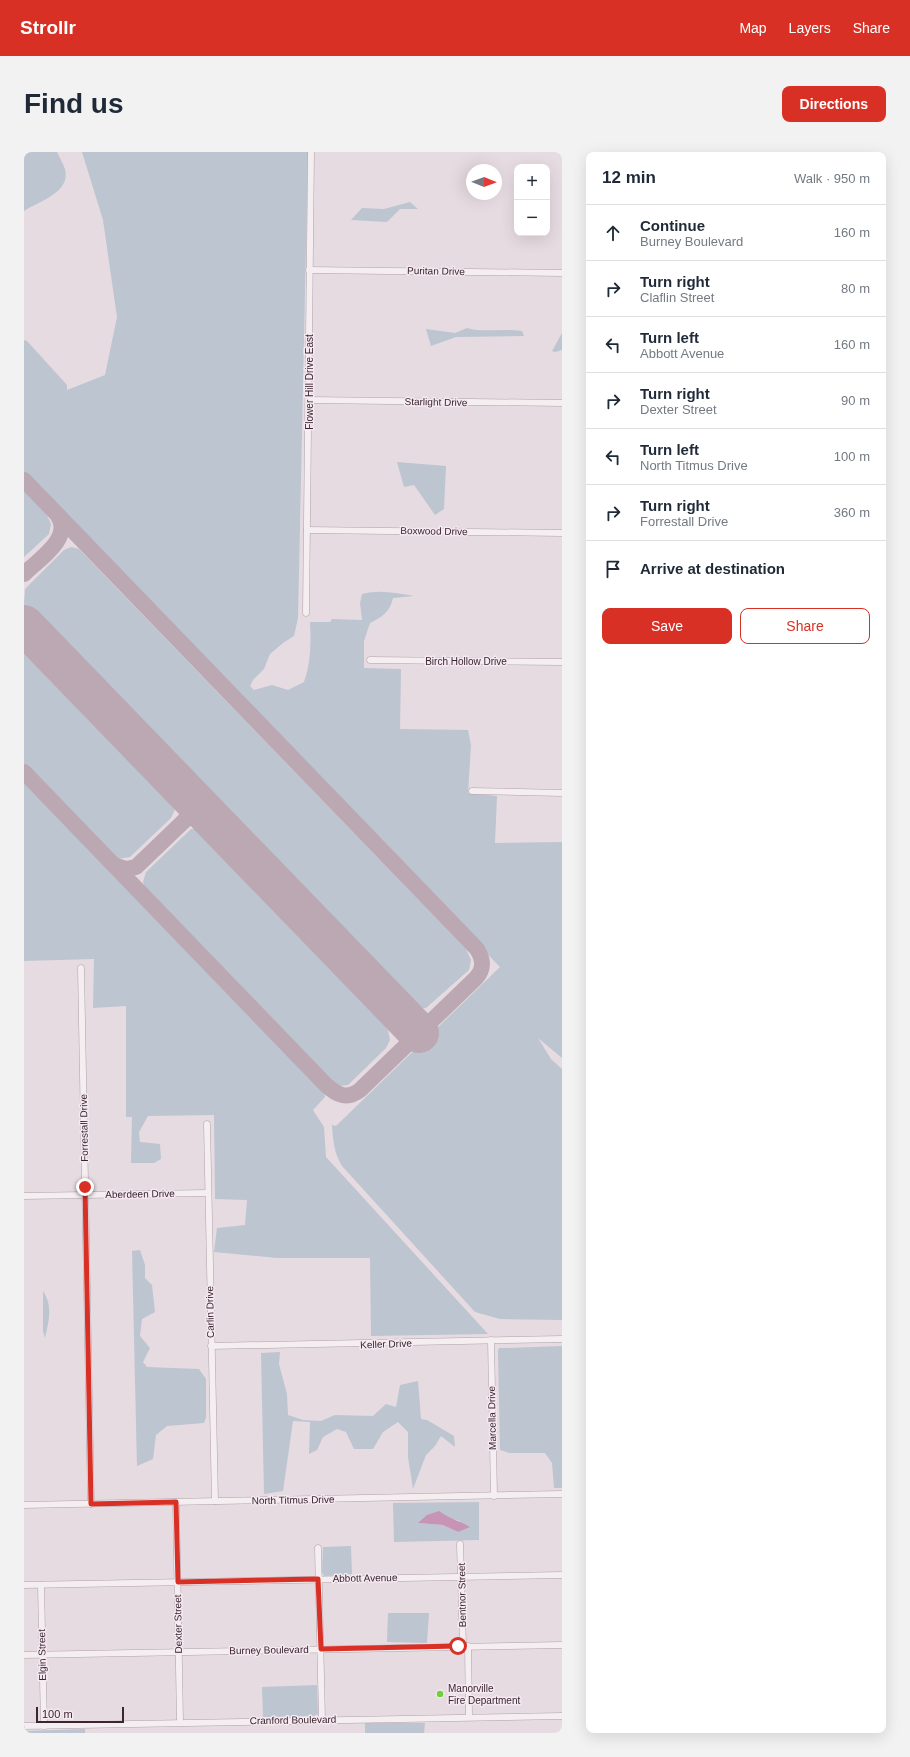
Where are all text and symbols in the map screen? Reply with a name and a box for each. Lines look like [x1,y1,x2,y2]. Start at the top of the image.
text: Strollr [20,17,76,38]
text: Map [739,20,767,36]
text: Layers [789,20,831,36]
text: Share [853,20,890,36]
button: Directions [782,86,886,122]
text: Find us [24,88,124,119]
north arrow [466,164,502,200]
map controls [514,164,550,236]
button: + [514,164,550,200]
text: 12 min [602,168,656,187]
text: Walk · 950 m [794,171,870,186]
button: − [514,200,550,236]
text: Continue [640,217,705,234]
icon: ahead [602,222,624,244]
text: 160 m [834,225,870,240]
text: Burney Boulevard [640,234,743,249]
street label: Puritan Drive [407,265,465,277]
text: Turn right [640,273,710,290]
icon: right [602,278,624,300]
text: 80 m [841,281,870,296]
text: Claflin Street [640,290,714,305]
text: Turn left [640,329,699,346]
street label: Flower Hill Drive East [304,334,315,430]
icon: left [602,334,624,356]
text: 160 m [834,337,870,352]
text: Abbott Avenue [640,346,724,361]
text: Turn right [640,385,710,402]
icon: right [602,390,624,412]
text: 90 m [841,393,870,408]
street label: Starlight Drive [405,396,468,408]
text: Dexter Street [640,402,717,417]
text: Turn left [640,441,699,458]
icon: left [602,446,624,468]
text: 100 m [834,449,870,464]
text: North Titmus Drive [640,458,748,473]
text: Turn right [640,497,710,514]
icon: right [602,502,624,524]
text: 360 m [834,505,870,520]
text: Forrestall Drive [640,514,728,529]
street label: Boxwood Drive [400,525,468,537]
icon: arrive [602,558,624,580]
text: Arrive at destination [640,560,785,577]
button: Save [602,608,732,644]
button: Share [740,608,870,644]
street label: Birch Hollow Drive [425,656,507,667]
street label: Forrestall Drive [78,1094,90,1162]
route end [76,1178,94,1196]
street label: Aberdeen Drive [105,1188,175,1200]
street label: Carlin Drive [204,1285,216,1338]
street label: Keller Drive [360,1338,412,1350]
street label: Marcella Drive [486,1386,498,1450]
street label: North Titmus Drive [252,1494,335,1506]
street label: Bentnor Street [456,1562,468,1627]
street label: Abbott Avenue [332,1572,398,1584]
street label: Dexter Street [172,1594,184,1654]
street label: Elgin Street [36,1629,48,1681]
route start [449,1637,467,1655]
street label: Burney Boulevard [229,1644,309,1656]
place label: Manorville Fire Department [448,1683,520,1706]
marker: Manorville Fire Department [435,1689,445,1699]
scale bar [36,1705,124,1724]
text: 100 m [42,1708,73,1720]
street label: Cranford Boulevard [250,1714,336,1726]

